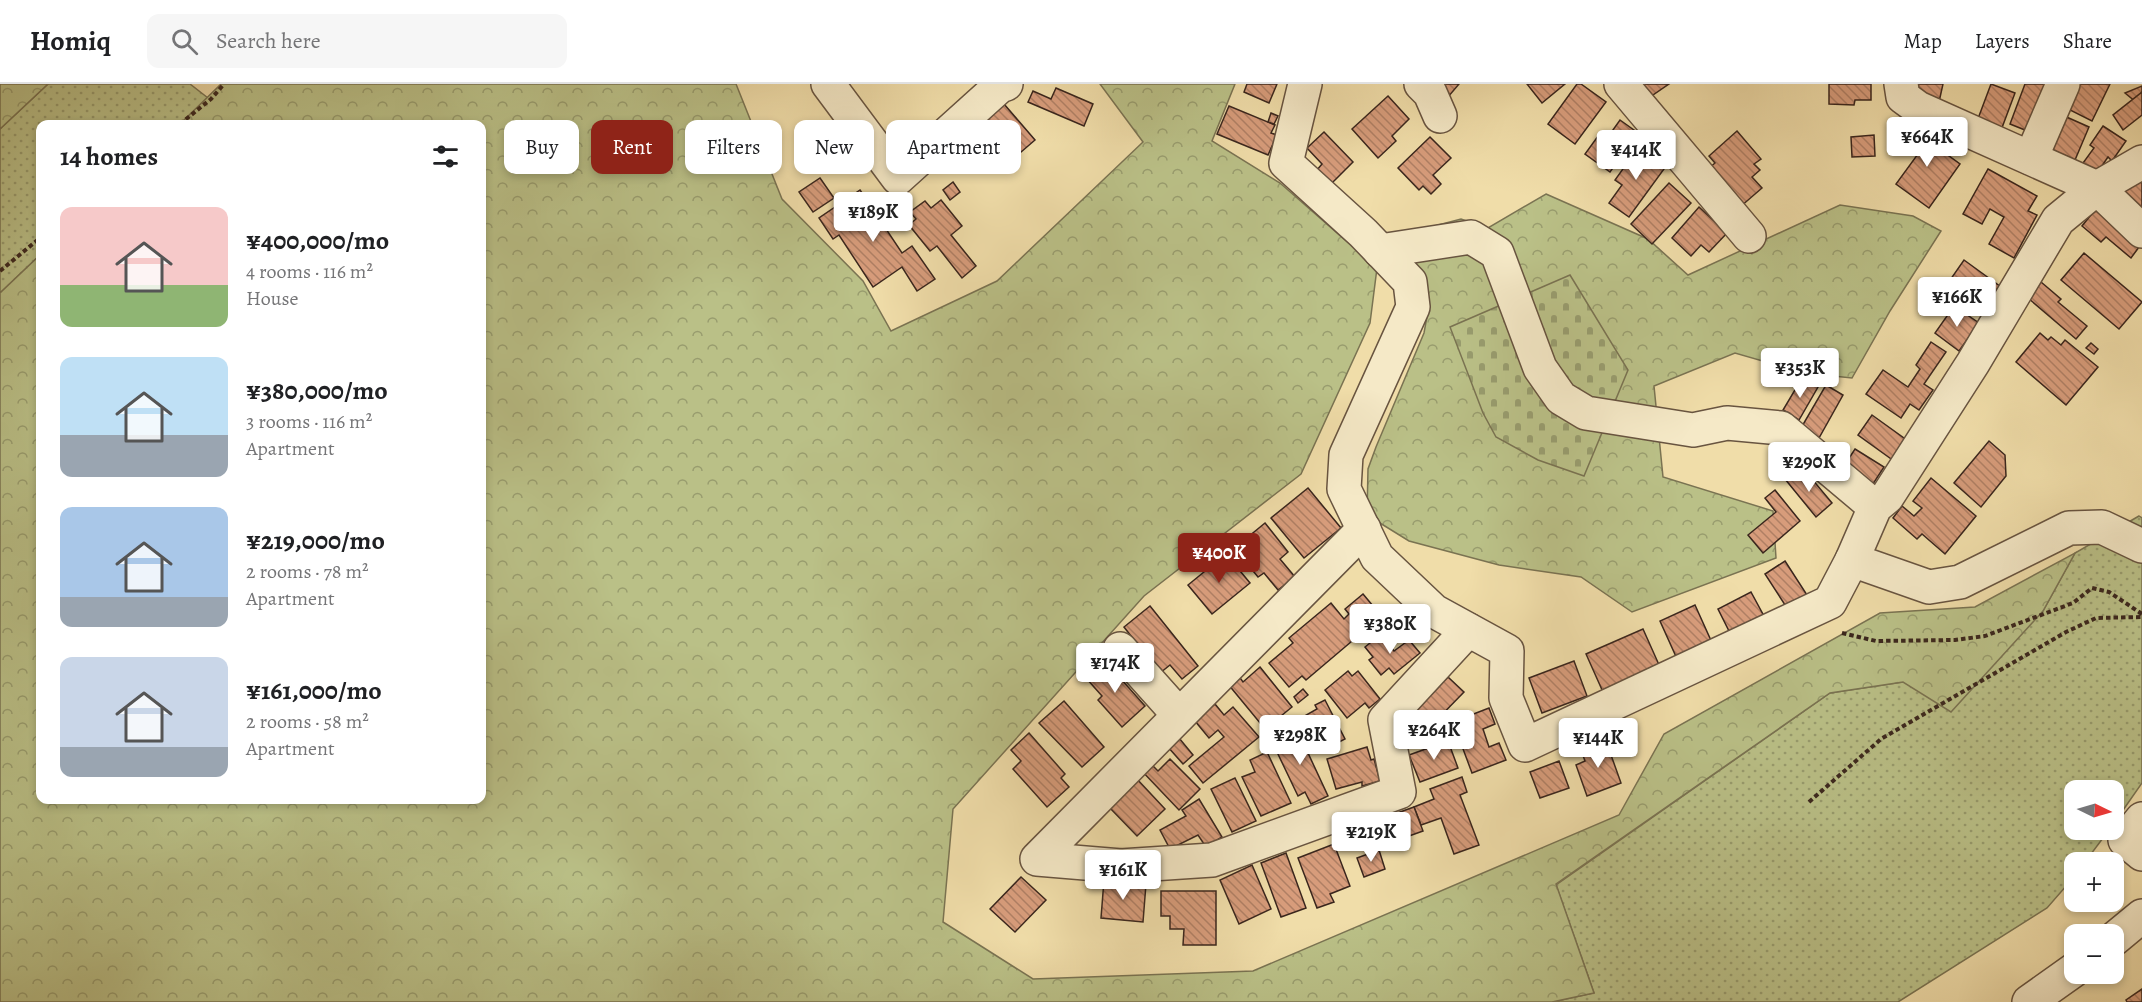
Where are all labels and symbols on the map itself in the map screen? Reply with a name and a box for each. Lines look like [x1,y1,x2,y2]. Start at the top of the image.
pin: ¥664K [1885,117,1969,168]
pin: ¥414K [1594,130,1678,181]
pin: ¥189K [831,192,915,243]
pin: ¥166K [1915,277,1999,328]
pin: ¥353K [1758,348,1842,399]
pin: ¥290K [1767,442,1851,493]
pin: ¥400K [1177,533,1261,584]
pin: ¥380K [1348,604,1432,655]
pin: ¥174K [1073,643,1157,694]
pin: ¥264K [1392,710,1476,761]
pin: ¥298K [1258,715,1342,766]
pin: ¥144K [1556,718,1640,769]
north arrow [2064,780,2124,840]
pin: ¥219K [1329,812,1413,863]
pin: ¥161K [1081,850,1165,901]

